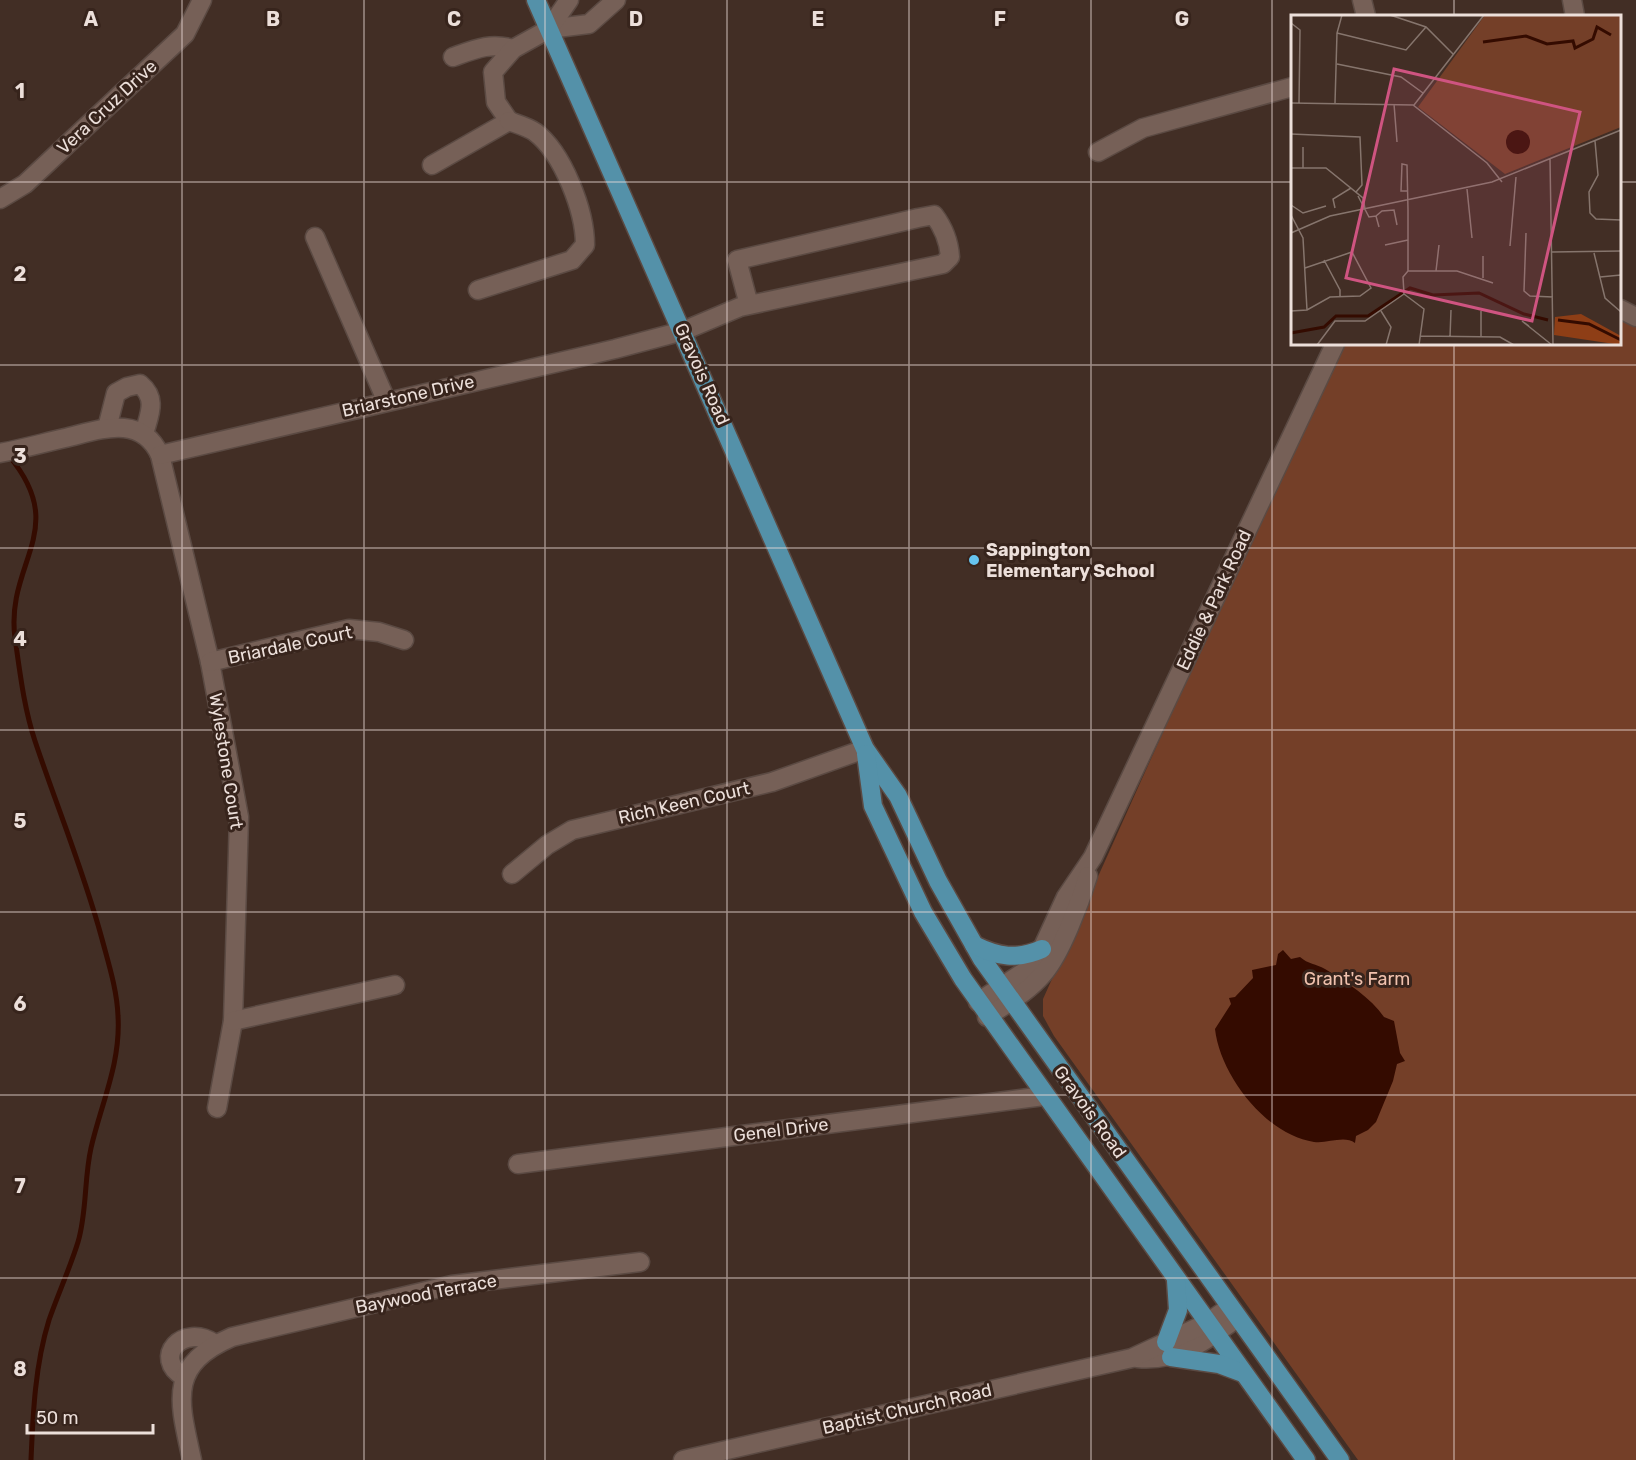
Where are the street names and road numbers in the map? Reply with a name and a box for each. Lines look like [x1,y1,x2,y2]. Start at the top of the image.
street label: Vera Cruz Drive [52,55,162,159]
street label: Gravois Road [670,320,734,428]
street label: Briarstone Drive [340,370,476,422]
street label: Eddie & Park Road [1172,526,1256,674]
street label: Briardale Court [226,621,354,669]
street label: Wylestone Court [204,691,248,831]
street label: Rich Keen Court [616,777,752,829]
street label: Gravois Road [1049,1061,1131,1163]
street label: Genel Drive [732,1113,830,1147]
street label: Baywood Terrace [353,1270,499,1318]
street label: Baptist Church Road [820,1379,994,1439]

